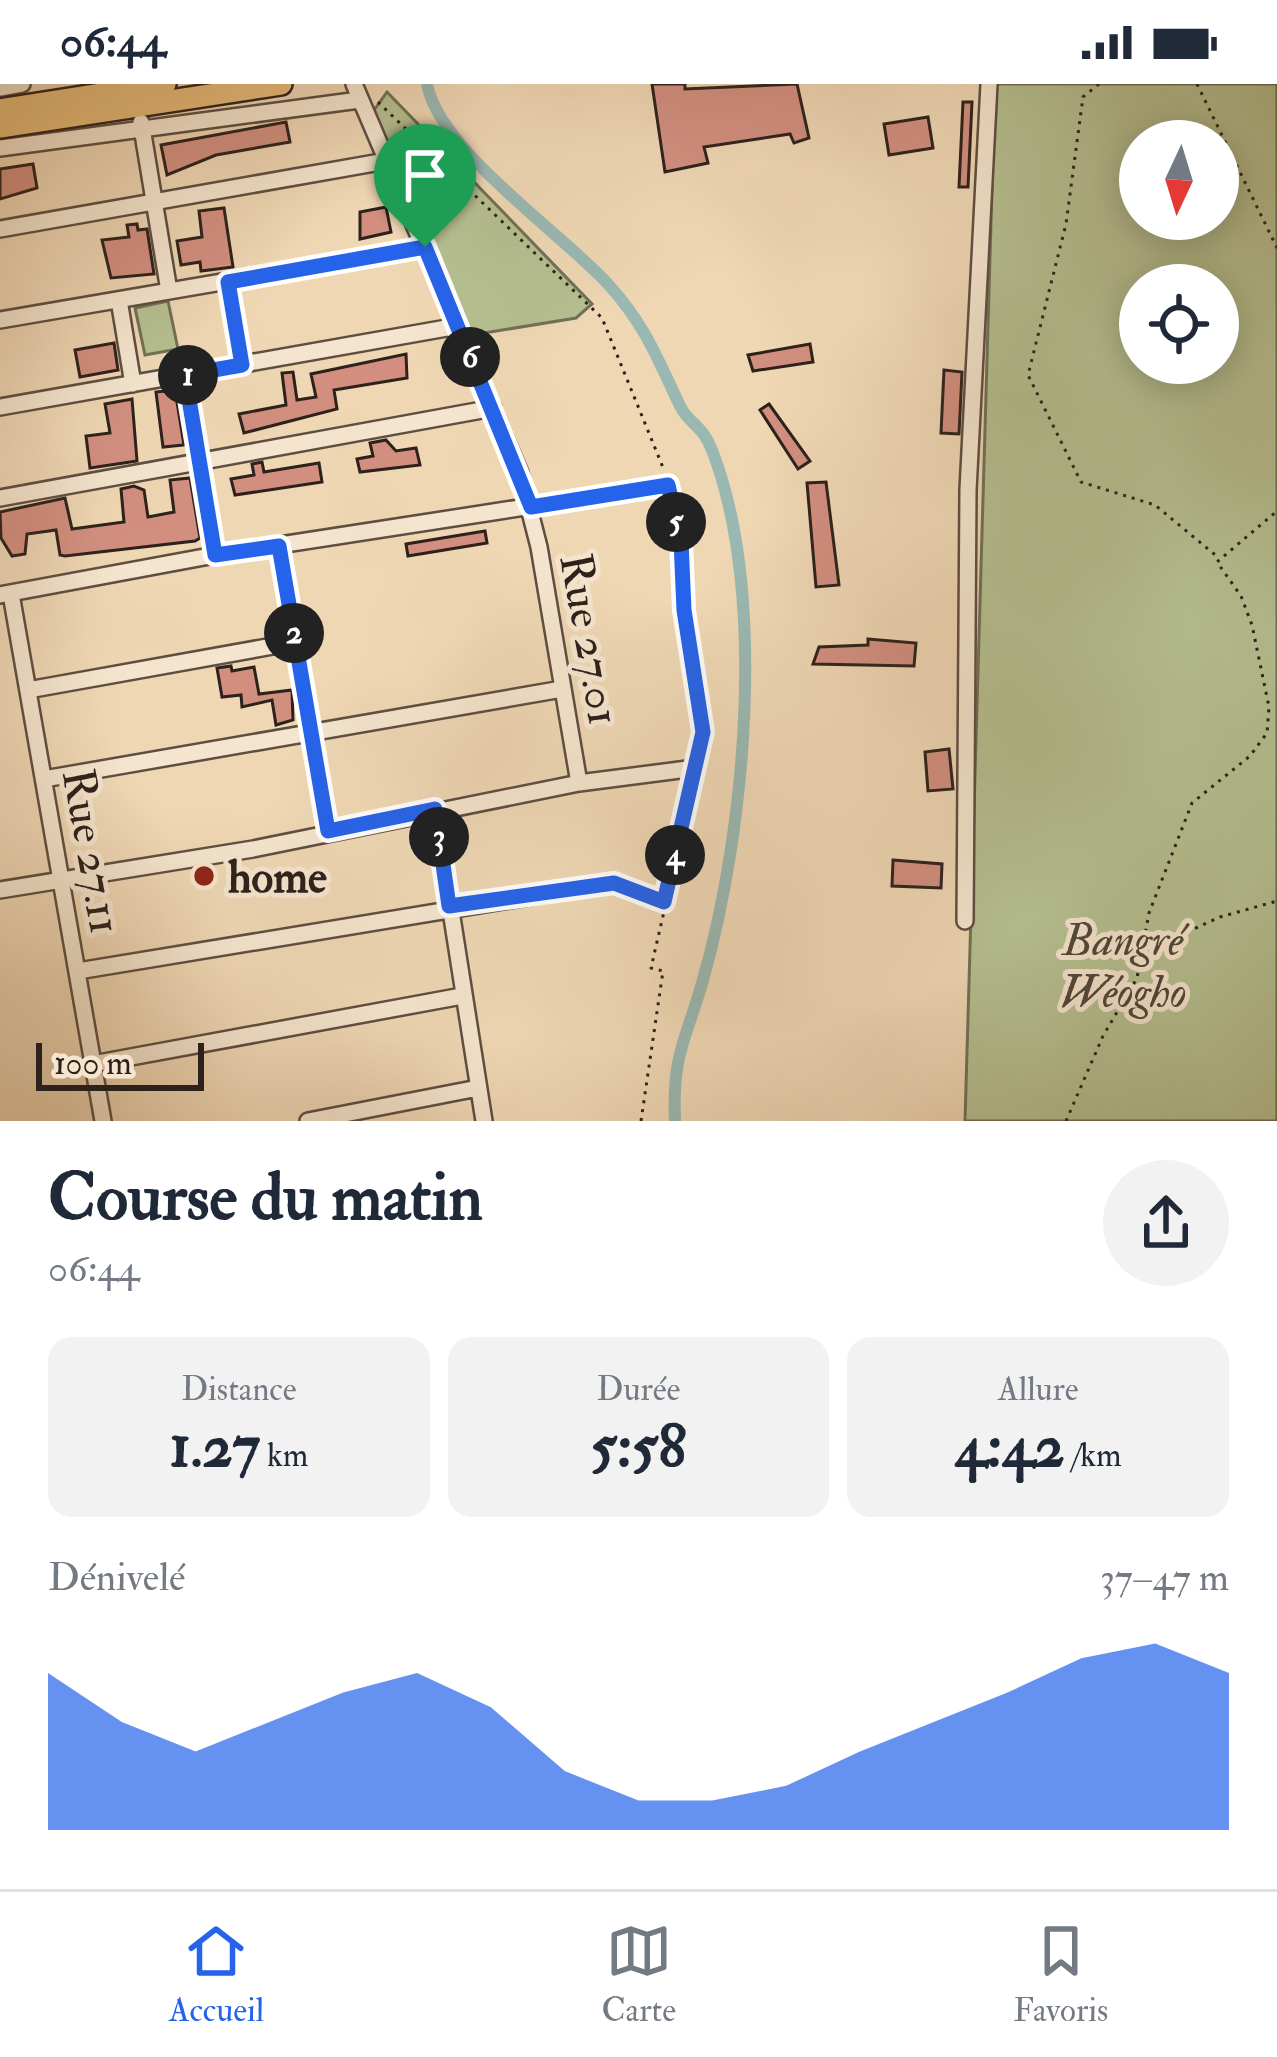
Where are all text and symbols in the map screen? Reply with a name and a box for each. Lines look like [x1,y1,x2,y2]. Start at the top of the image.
text: 06:44 [60,14,165,70]
north arrow [1119,120,1239,240]
map controls [1119,120,1239,384]
pin [374,124,476,247]
icon: arrive [392,142,458,208]
button: locate [1119,264,1239,384]
pin: 6 [440,327,500,387]
text: 6 [462,336,478,377]
pin: 1 [158,345,218,405]
text: 1 [182,354,194,395]
pin: 5 [646,492,706,552]
text: 5 [669,501,683,542]
street label: Rue 27.01 [546,549,632,730]
pin: 2 [264,603,324,663]
text: 2 [286,612,302,653]
street label: Rue 27.11 [49,764,133,938]
pin: 3 [409,807,469,867]
text: 3 [433,816,445,857]
pin: 4 [645,825,705,885]
text: 4 [666,834,684,875]
place label: home [228,850,327,906]
marker: home [191,863,217,889]
park label: Bangré Wéogho [1060,913,1190,1021]
scale bar [36,1037,204,1090]
text: 100 m [54,1043,132,1084]
text: Course du matin [48,1157,483,1240]
button: share [1103,1160,1229,1286]
text: 06:44 [48,1244,139,1293]
text: Distance [181,1369,296,1410]
text: Durée [597,1369,680,1410]
text: Allure [998,1369,1079,1410]
text: 1.27 [169,1410,260,1485]
text: 5:58 [591,1410,686,1485]
text: 4:42 [955,1410,1065,1485]
text: km [260,1435,308,1476]
text: /km [1065,1435,1122,1476]
text: Dénivelé [48,1553,185,1602]
text: 37–47 m [1100,1553,1229,1602]
tab: Accueil [169,1918,264,2031]
tab: Carte [602,1918,676,2031]
tab: Favoris [1013,1918,1108,2031]

